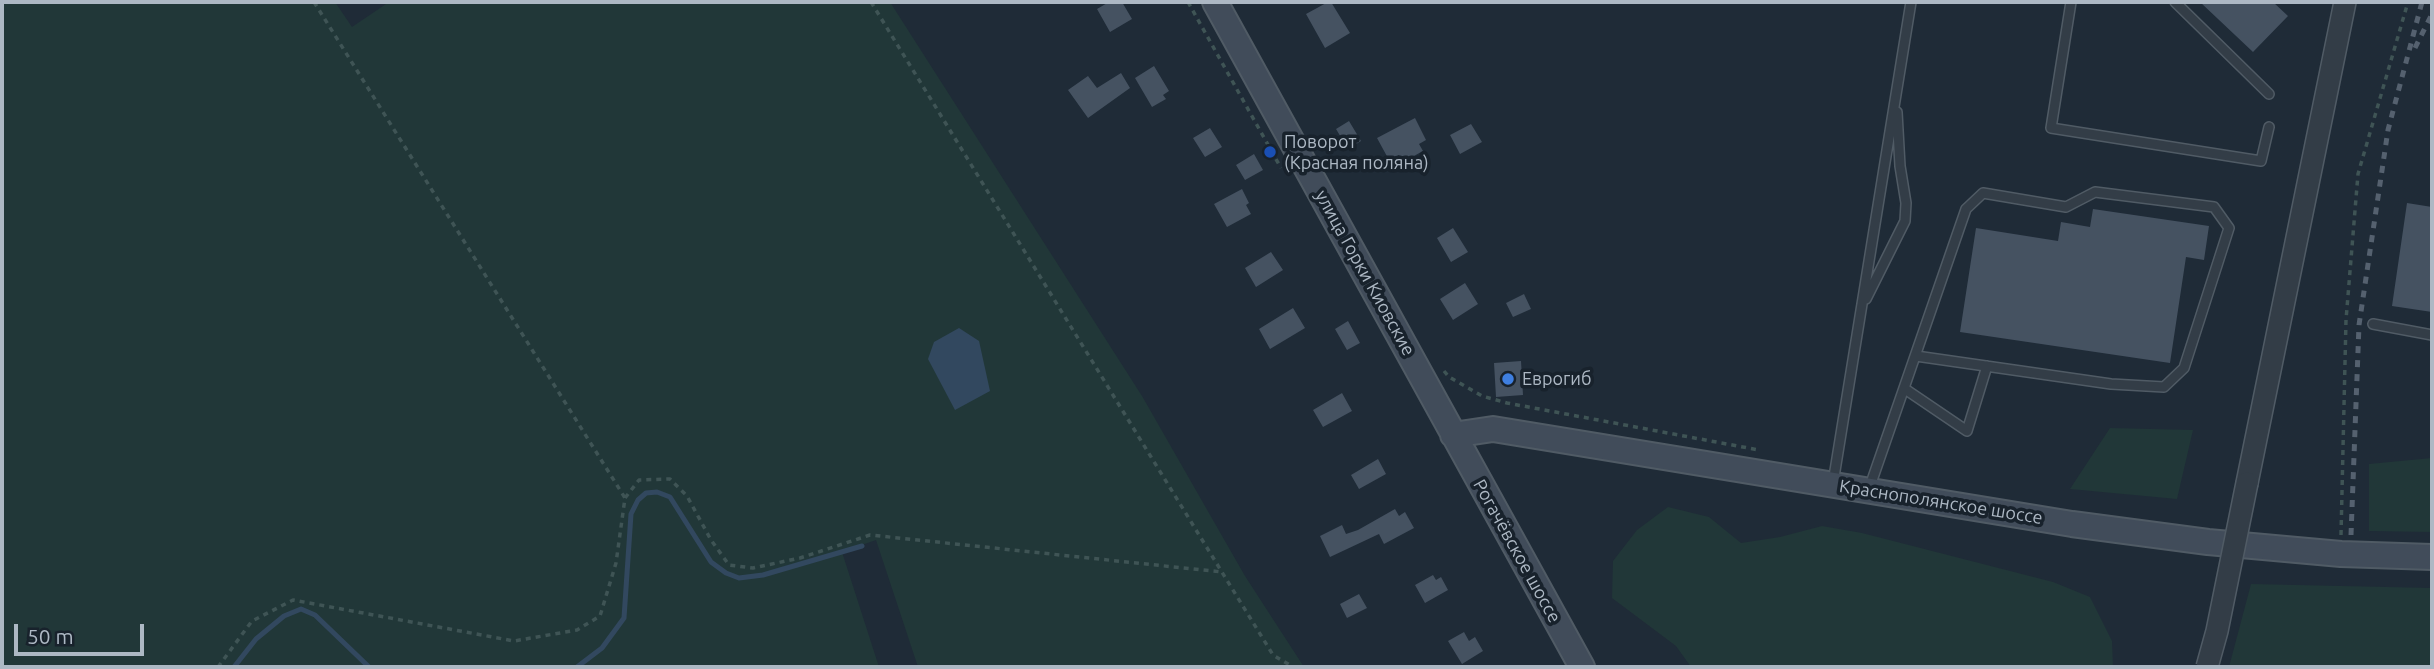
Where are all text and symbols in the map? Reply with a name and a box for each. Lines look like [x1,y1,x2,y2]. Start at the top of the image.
place label: Поворот (Красная поляна) [1284,131,1429,174]
marker: Поворот (Красная поляна) [1262,144,1278,160]
street label: улица Горки Киовские [1310,186,1420,360]
place label: Еврогиб [1522,368,1592,390]
marker: Еврогиб [1500,371,1516,387]
street label: Краснополянское шоссе [1838,475,2044,529]
street label: Рогачёвское шоссе [1469,476,1565,626]
scale bar [18,610,147,654]
text: 50 m [27,624,74,648]

